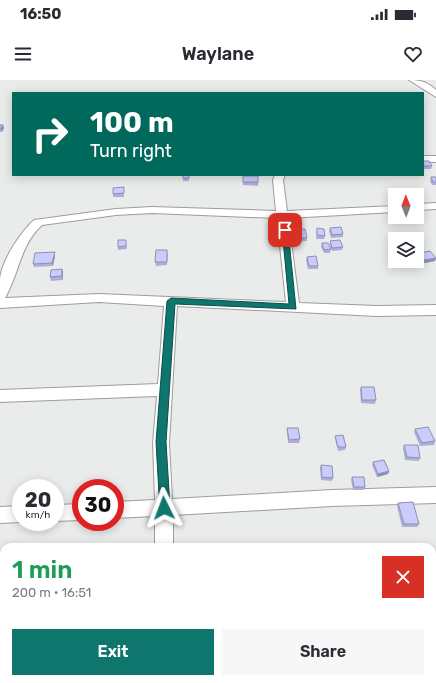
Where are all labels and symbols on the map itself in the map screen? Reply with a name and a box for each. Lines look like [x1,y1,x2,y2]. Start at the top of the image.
north arrow [388,188,424,224]
pin [268,213,302,247]
speed limit sign: 30 [72,479,124,531]
position arrow [143,487,185,529]

